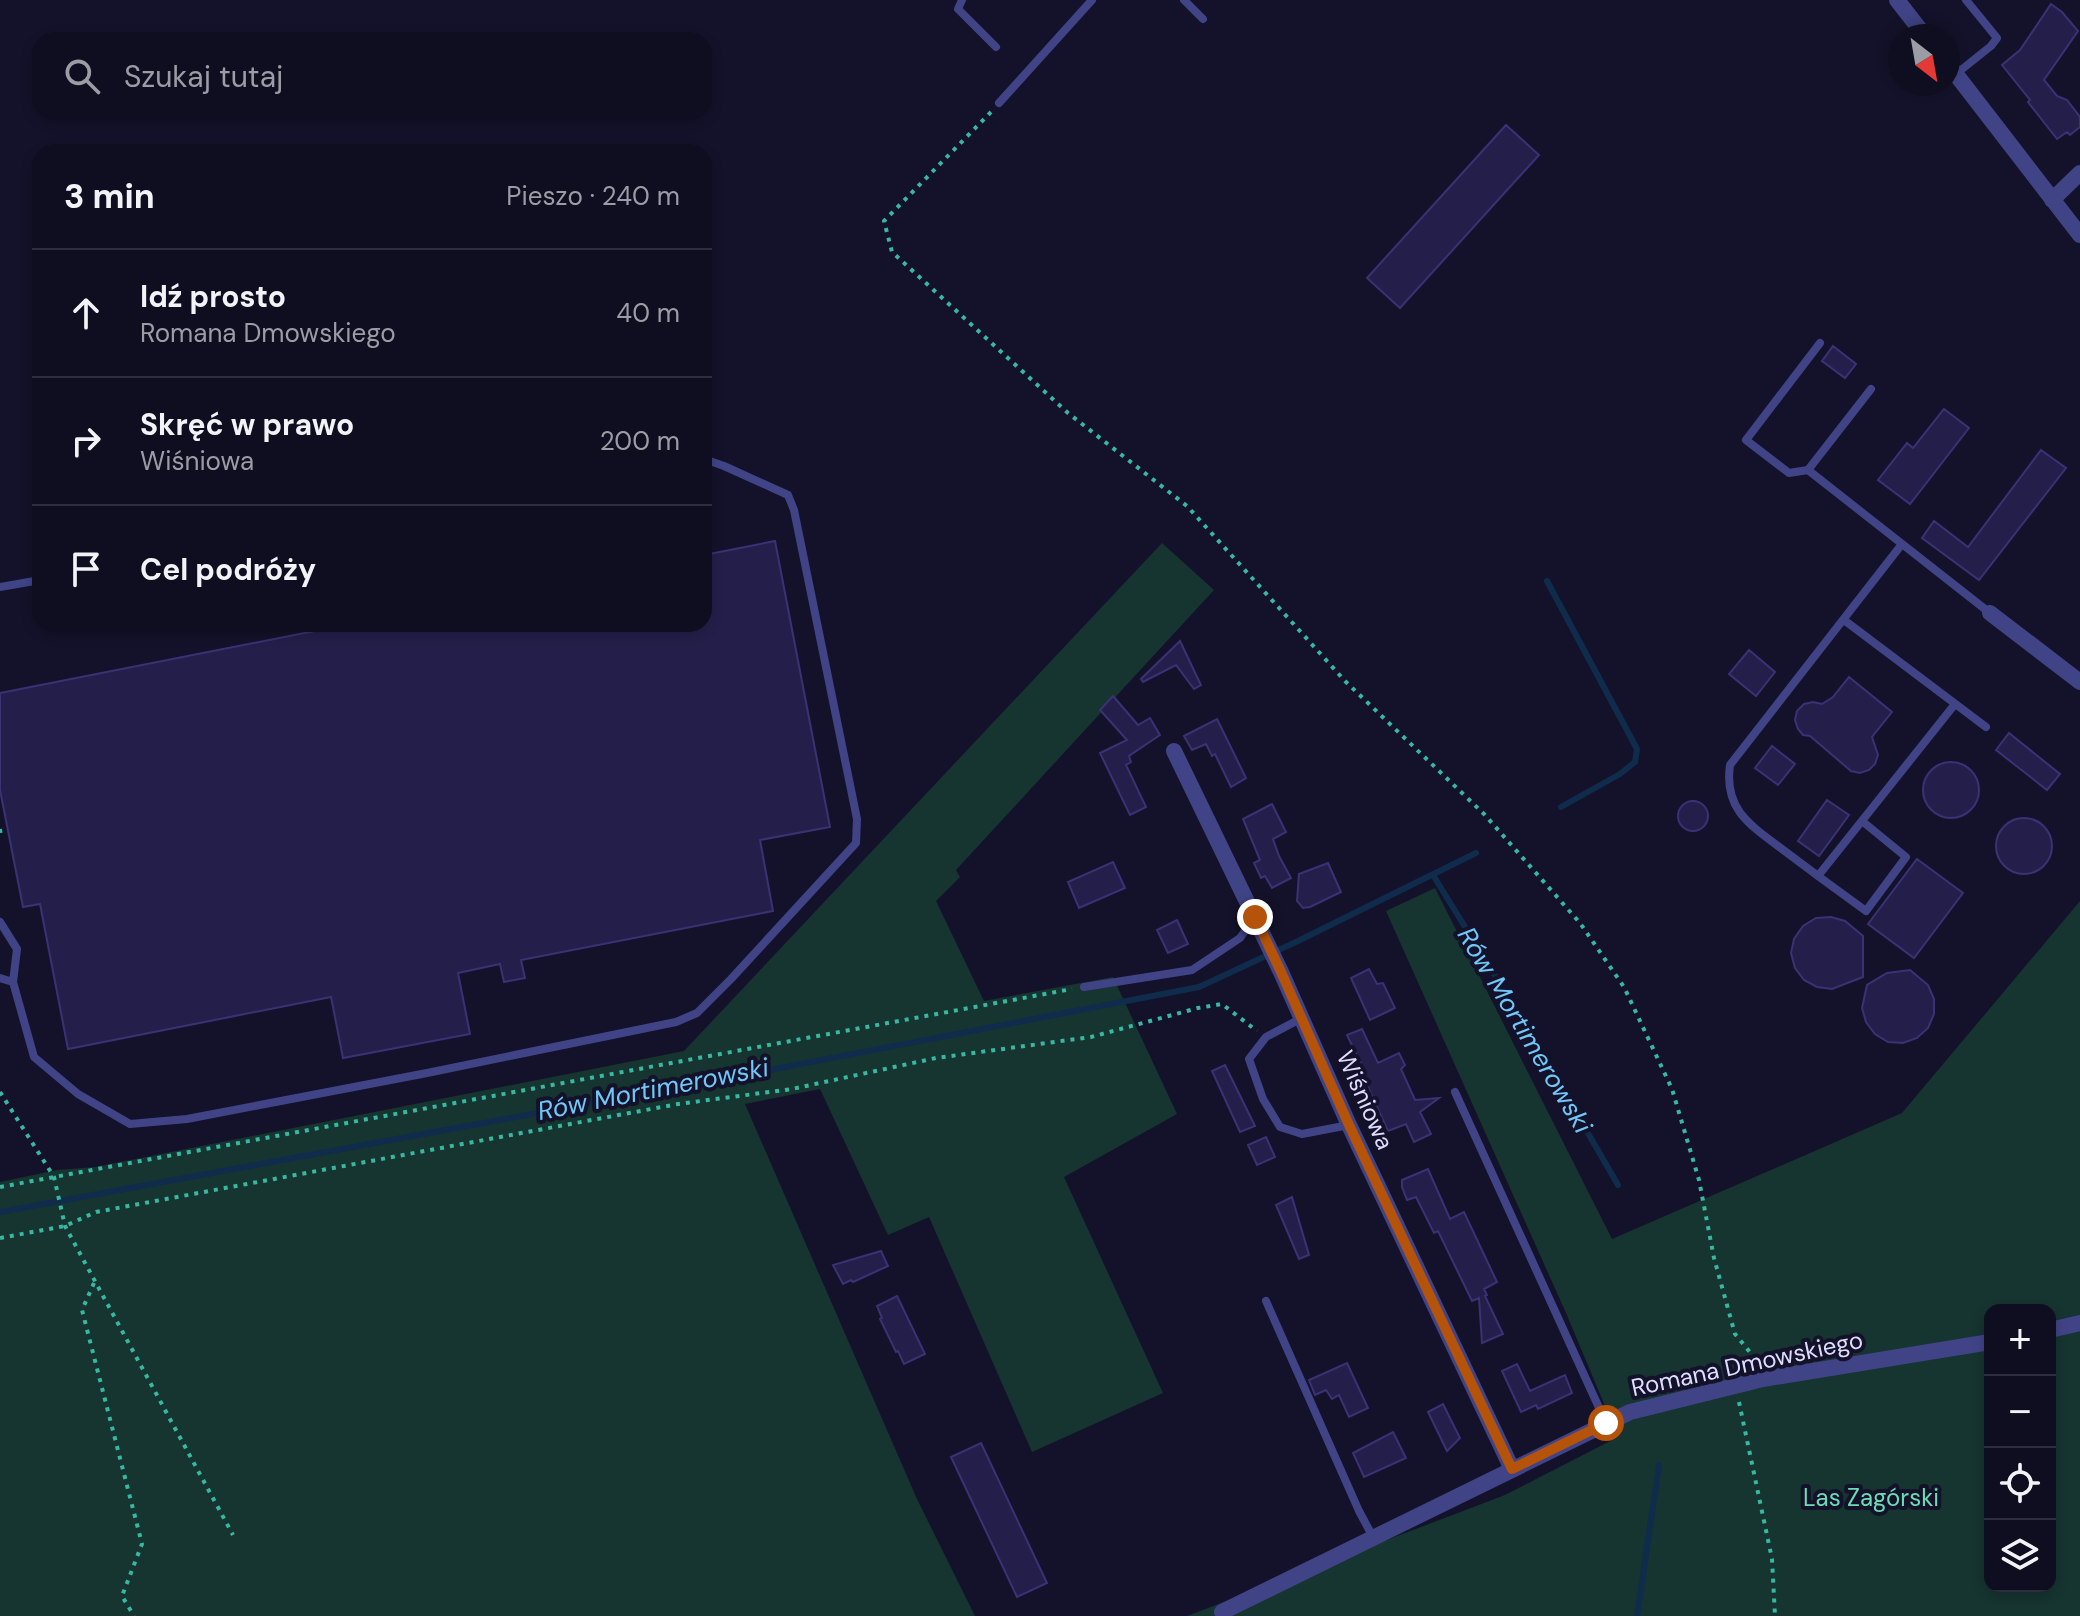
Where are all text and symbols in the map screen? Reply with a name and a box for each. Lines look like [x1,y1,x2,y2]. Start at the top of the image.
north arrow [1888,24,1960,96]
search box [32,32,712,120]
icon: search [60,54,104,98]
text: Szukaj tutaj [124,57,283,96]
text: 3 min [64,174,155,219]
text: Pieszo · 240 m [506,179,680,213]
text: Idź prosto [140,277,286,316]
icon: ahead [64,291,108,335]
text: 40 m [616,296,680,330]
text: Romana Dmowskiego [140,316,396,350]
text: Skręć w prawo [140,405,354,444]
icon: right [64,419,108,463]
text: 200 m [600,424,680,458]
text: Wiśniowa [140,444,254,478]
icon: arrive [64,547,108,591]
text: Cel podróży [140,550,316,589]
route end [1237,899,1273,935]
water label: Rów Mortimerowski [1450,921,1600,1140]
street label: Wiśniowa [1330,1045,1401,1154]
water label: Rów Mortimerowski [534,1050,772,1128]
map controls [1984,1304,2056,1592]
button: + [1984,1304,2056,1376]
street label: Romana Dmowskiego [1628,1324,1866,1403]
button: − [1984,1376,2056,1448]
route start [1588,1405,1624,1441]
button: locate [1984,1448,2056,1520]
park label: Las Zagórski [1803,1482,1939,1513]
button: layers [1984,1520,2056,1592]

